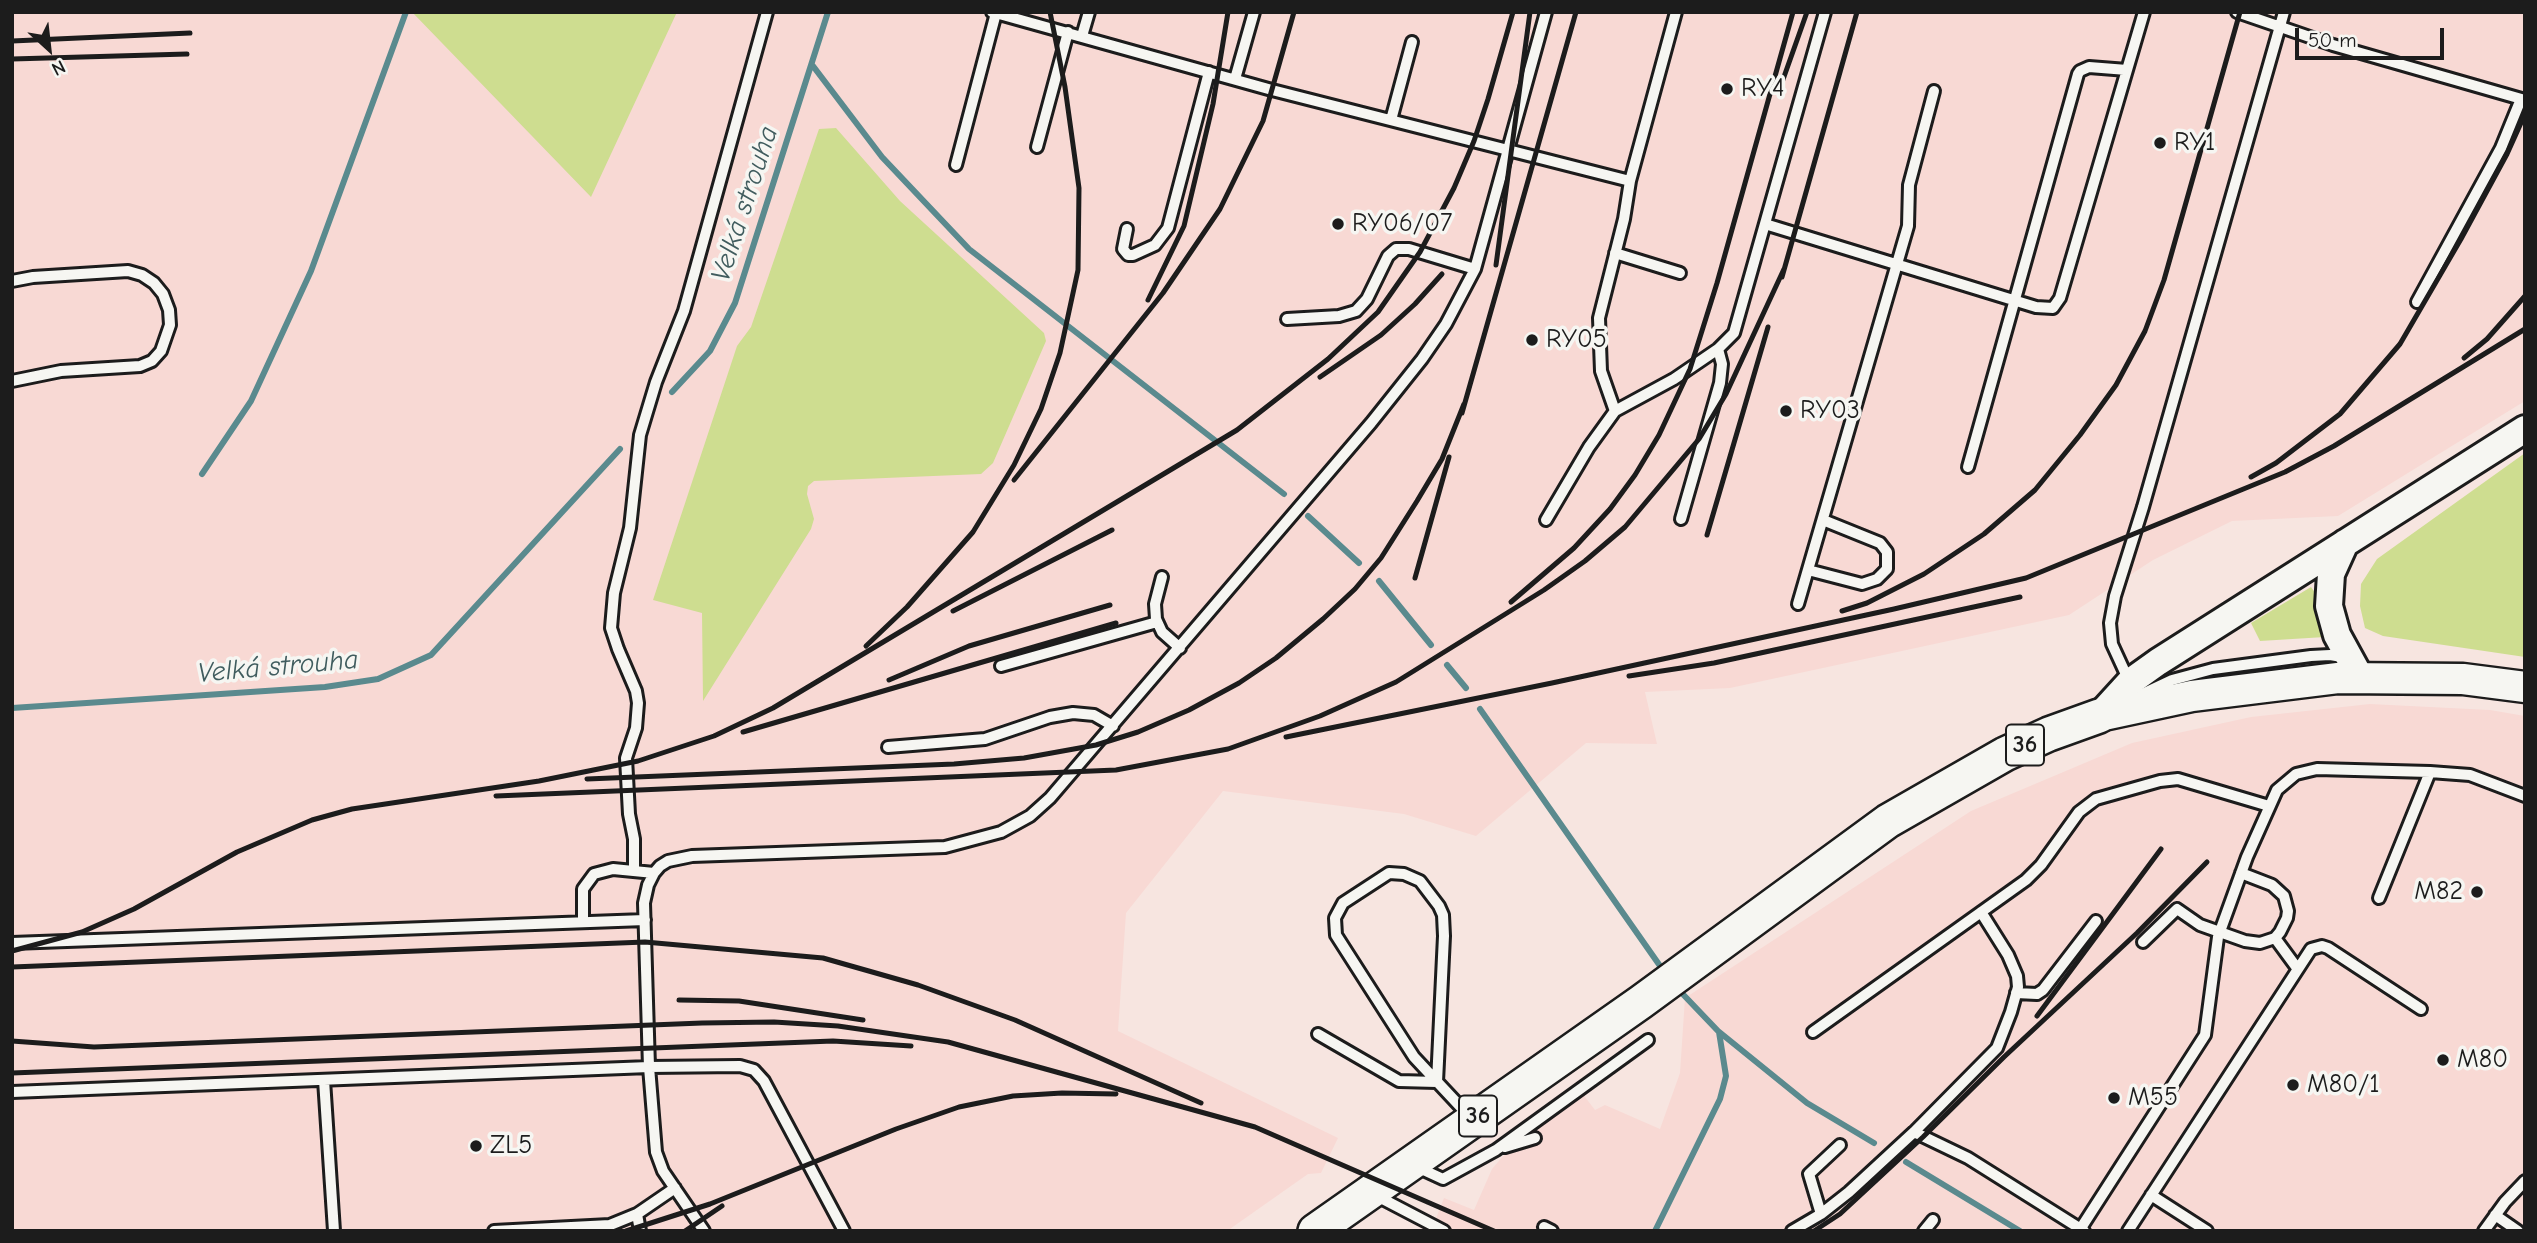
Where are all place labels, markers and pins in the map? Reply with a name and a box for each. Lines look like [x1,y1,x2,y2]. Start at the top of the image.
place label: RY4 [1741,73,1785,105]
marker: RY4 [1719,81,1735,97]
place label: RY1 [2174,127,2215,159]
marker: RY1 [2152,135,2168,151]
place label: RY06/07 [1352,208,1452,240]
marker: RY06/07 [1330,216,1346,232]
place label: RY05 [1546,324,1607,356]
marker: RY05 [1524,332,1540,348]
place label: RY03 [1800,395,1860,427]
marker: RY03 [1778,403,1794,419]
place label: M82 [2414,876,2463,908]
marker: M82 [2469,884,2485,900]
place label: M80 [2457,1044,2508,1076]
marker: M80 [2435,1052,2451,1068]
place label: M80/1 [2307,1069,2380,1101]
marker: M80/1 [2285,1077,2301,1093]
place label: M55 [2128,1082,2178,1114]
marker: M55 [2106,1090,2122,1106]
place label: ZL5 [490,1130,532,1162]
marker: ZL5 [468,1138,484,1154]

